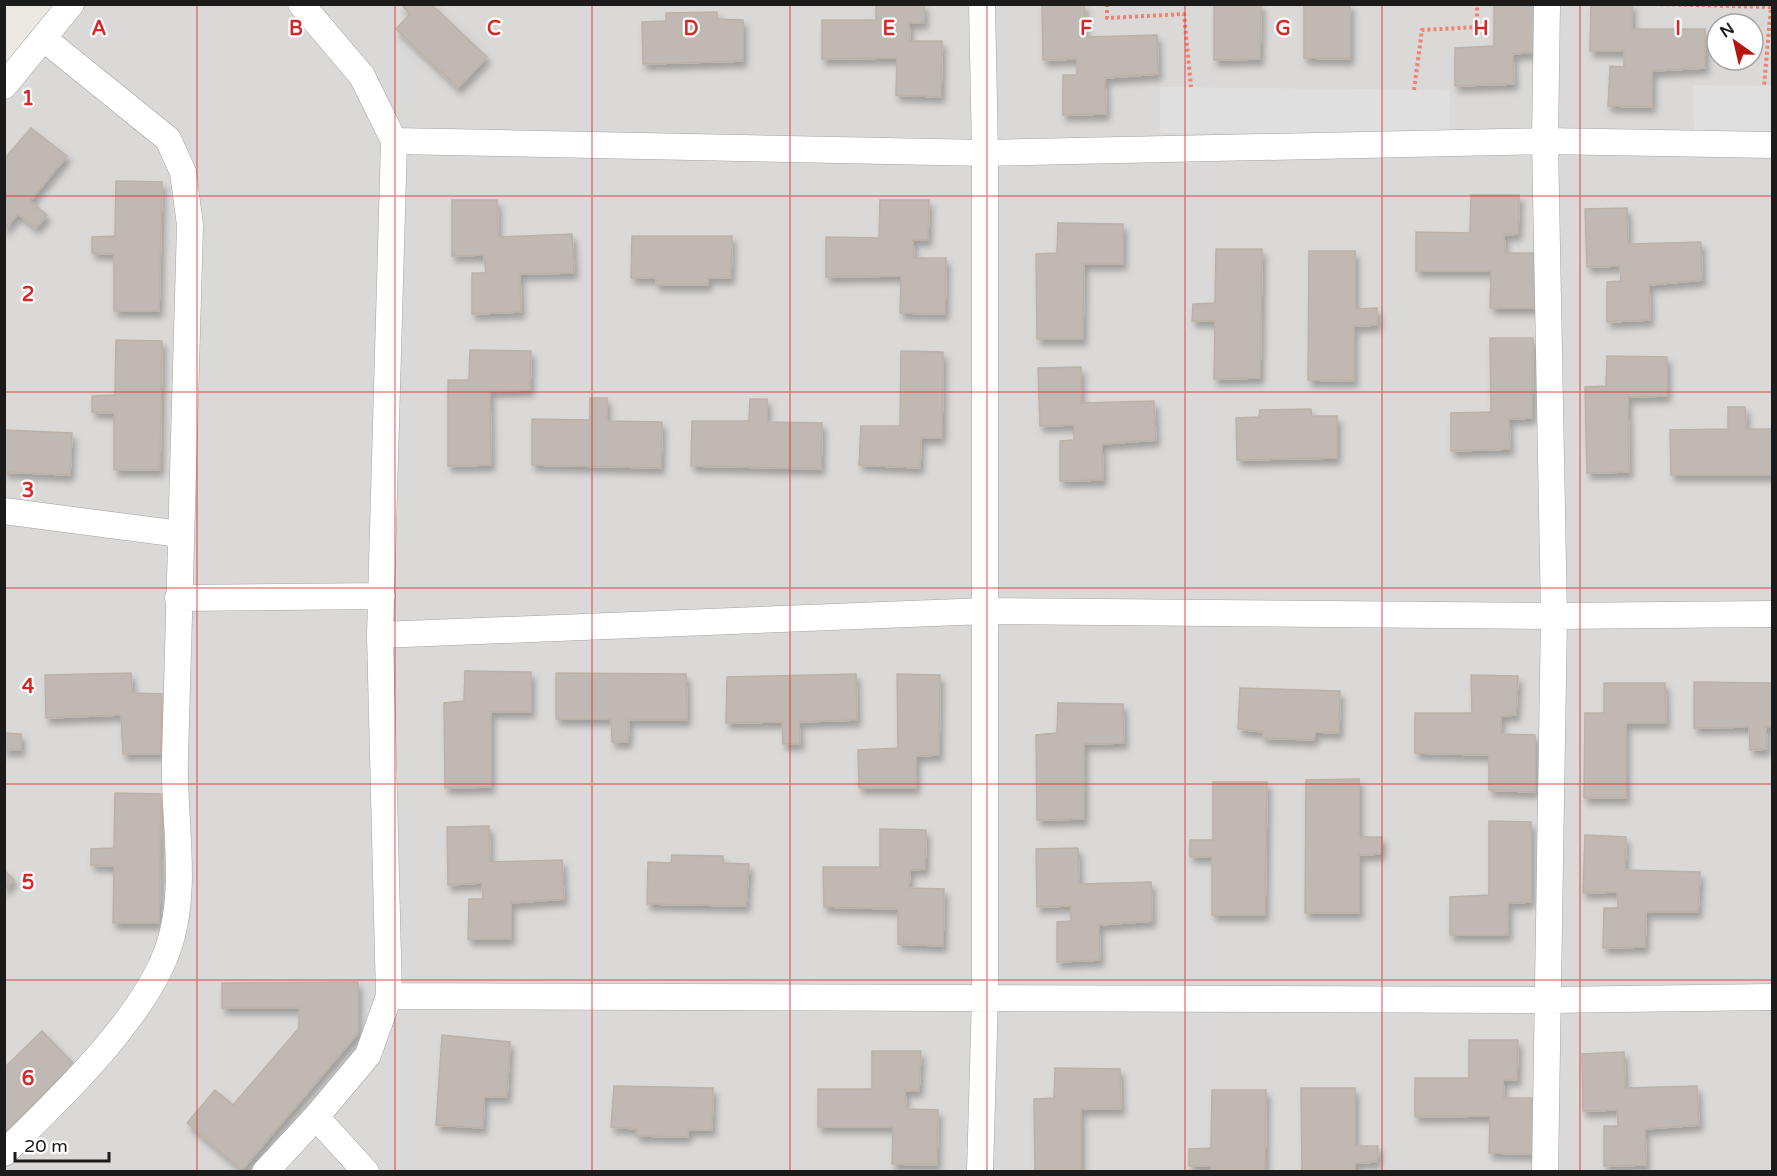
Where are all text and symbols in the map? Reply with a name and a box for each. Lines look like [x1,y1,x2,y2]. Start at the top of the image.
north arrow [1705,12,1765,72]
text: A [92,17,107,41]
text: B [289,17,303,41]
text: C [487,17,501,41]
text: D [683,17,699,41]
text: E [883,17,896,41]
text: F [1080,17,1092,41]
text: G [1275,17,1291,41]
text: H [1473,17,1489,41]
text: I [1675,17,1681,41]
text: N [1716,19,1738,42]
text: 1 [22,87,34,111]
text: 2 [22,283,34,307]
text: 3 [22,479,34,503]
text: 4 [22,675,35,699]
text: 5 [22,871,34,895]
text: 6 [22,1067,34,1091]
scale bar [15,1125,110,1163]
text: 20 m [24,1135,68,1157]

